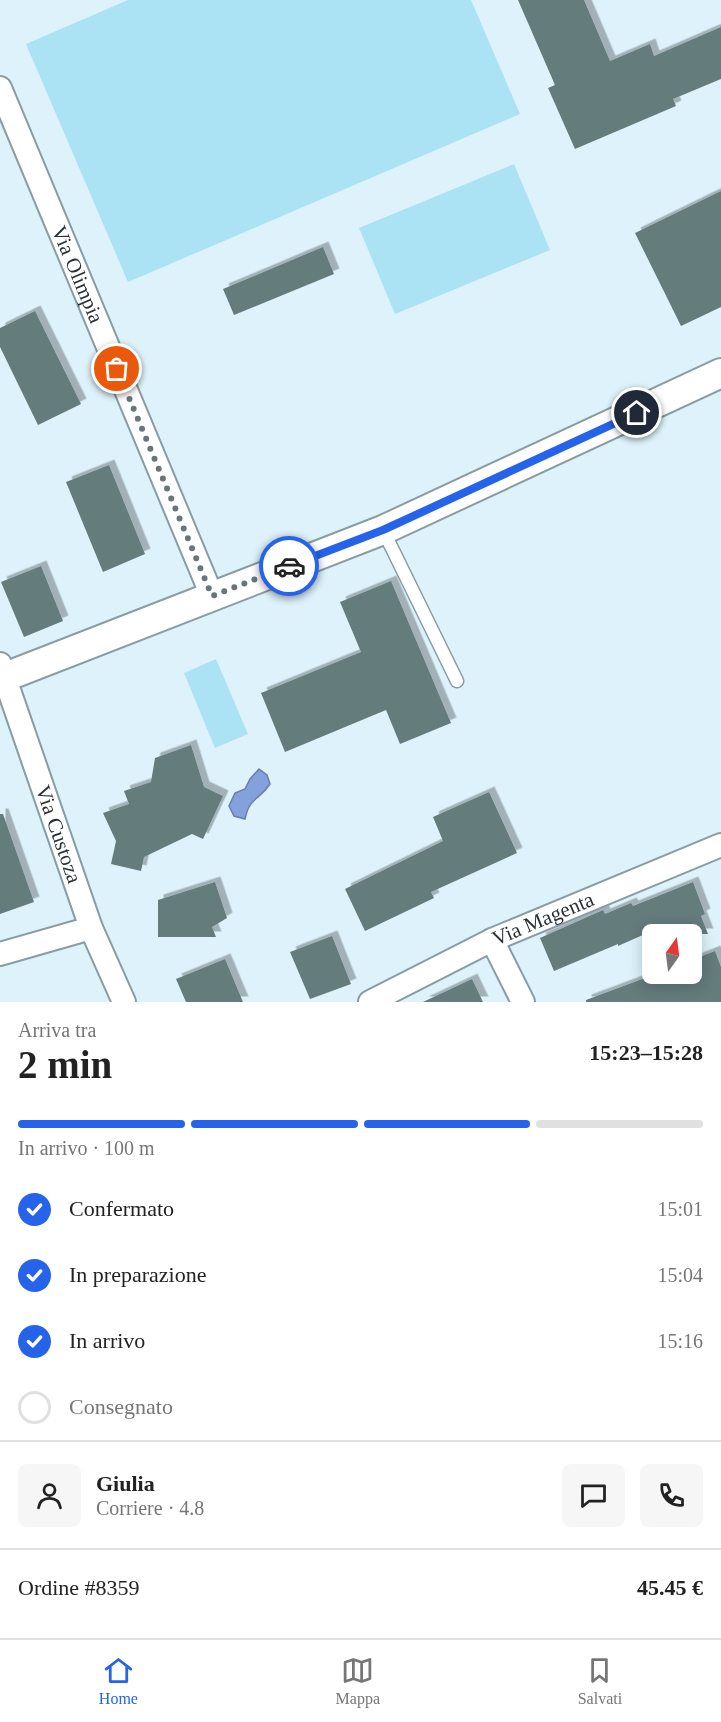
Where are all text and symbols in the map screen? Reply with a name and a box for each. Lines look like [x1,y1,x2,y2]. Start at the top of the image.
street label: Via Olimpia [47,222,109,327]
pin [91,343,142,394]
icon: bag [100,352,133,385]
pin [611,387,662,438]
icon: home [620,396,653,429]
courier [259,536,319,596]
icon: car [273,550,306,583]
street label: Via Custoza [31,782,87,887]
street label: Via Magenta [489,887,598,951]
north arrow [642,924,702,984]
map controls [642,924,702,984]
text: Arriva tra [18,1019,96,1041]
text: 15:23–15:28 [589,1040,703,1065]
text: 2 min [18,1043,112,1086]
text: In arrivo · 100 m [18,1137,155,1159]
icon: check [18,1193,51,1226]
text: Confermato [69,1196,174,1221]
text: 15:01 [657,1198,703,1220]
icon: check [18,1259,51,1292]
text: In preparazione [69,1262,206,1287]
text: 15:04 [657,1264,703,1286]
icon: check [18,1325,51,1358]
text: In arrivo [69,1328,145,1353]
text: 15:16 [657,1330,703,1352]
text: Consegnato [69,1394,173,1419]
button: person [18,1464,81,1527]
button: chat [562,1464,625,1527]
button: phone [640,1464,703,1527]
text: Giulia [96,1471,155,1496]
text: Corriere · 4.8 [96,1497,204,1519]
text: Ordine #8359 [18,1575,140,1600]
text: 45.45 € [637,1575,703,1600]
tab: Home [99,1654,138,1708]
tab: Mappa [336,1654,380,1708]
tab: Salvati [578,1654,622,1708]

